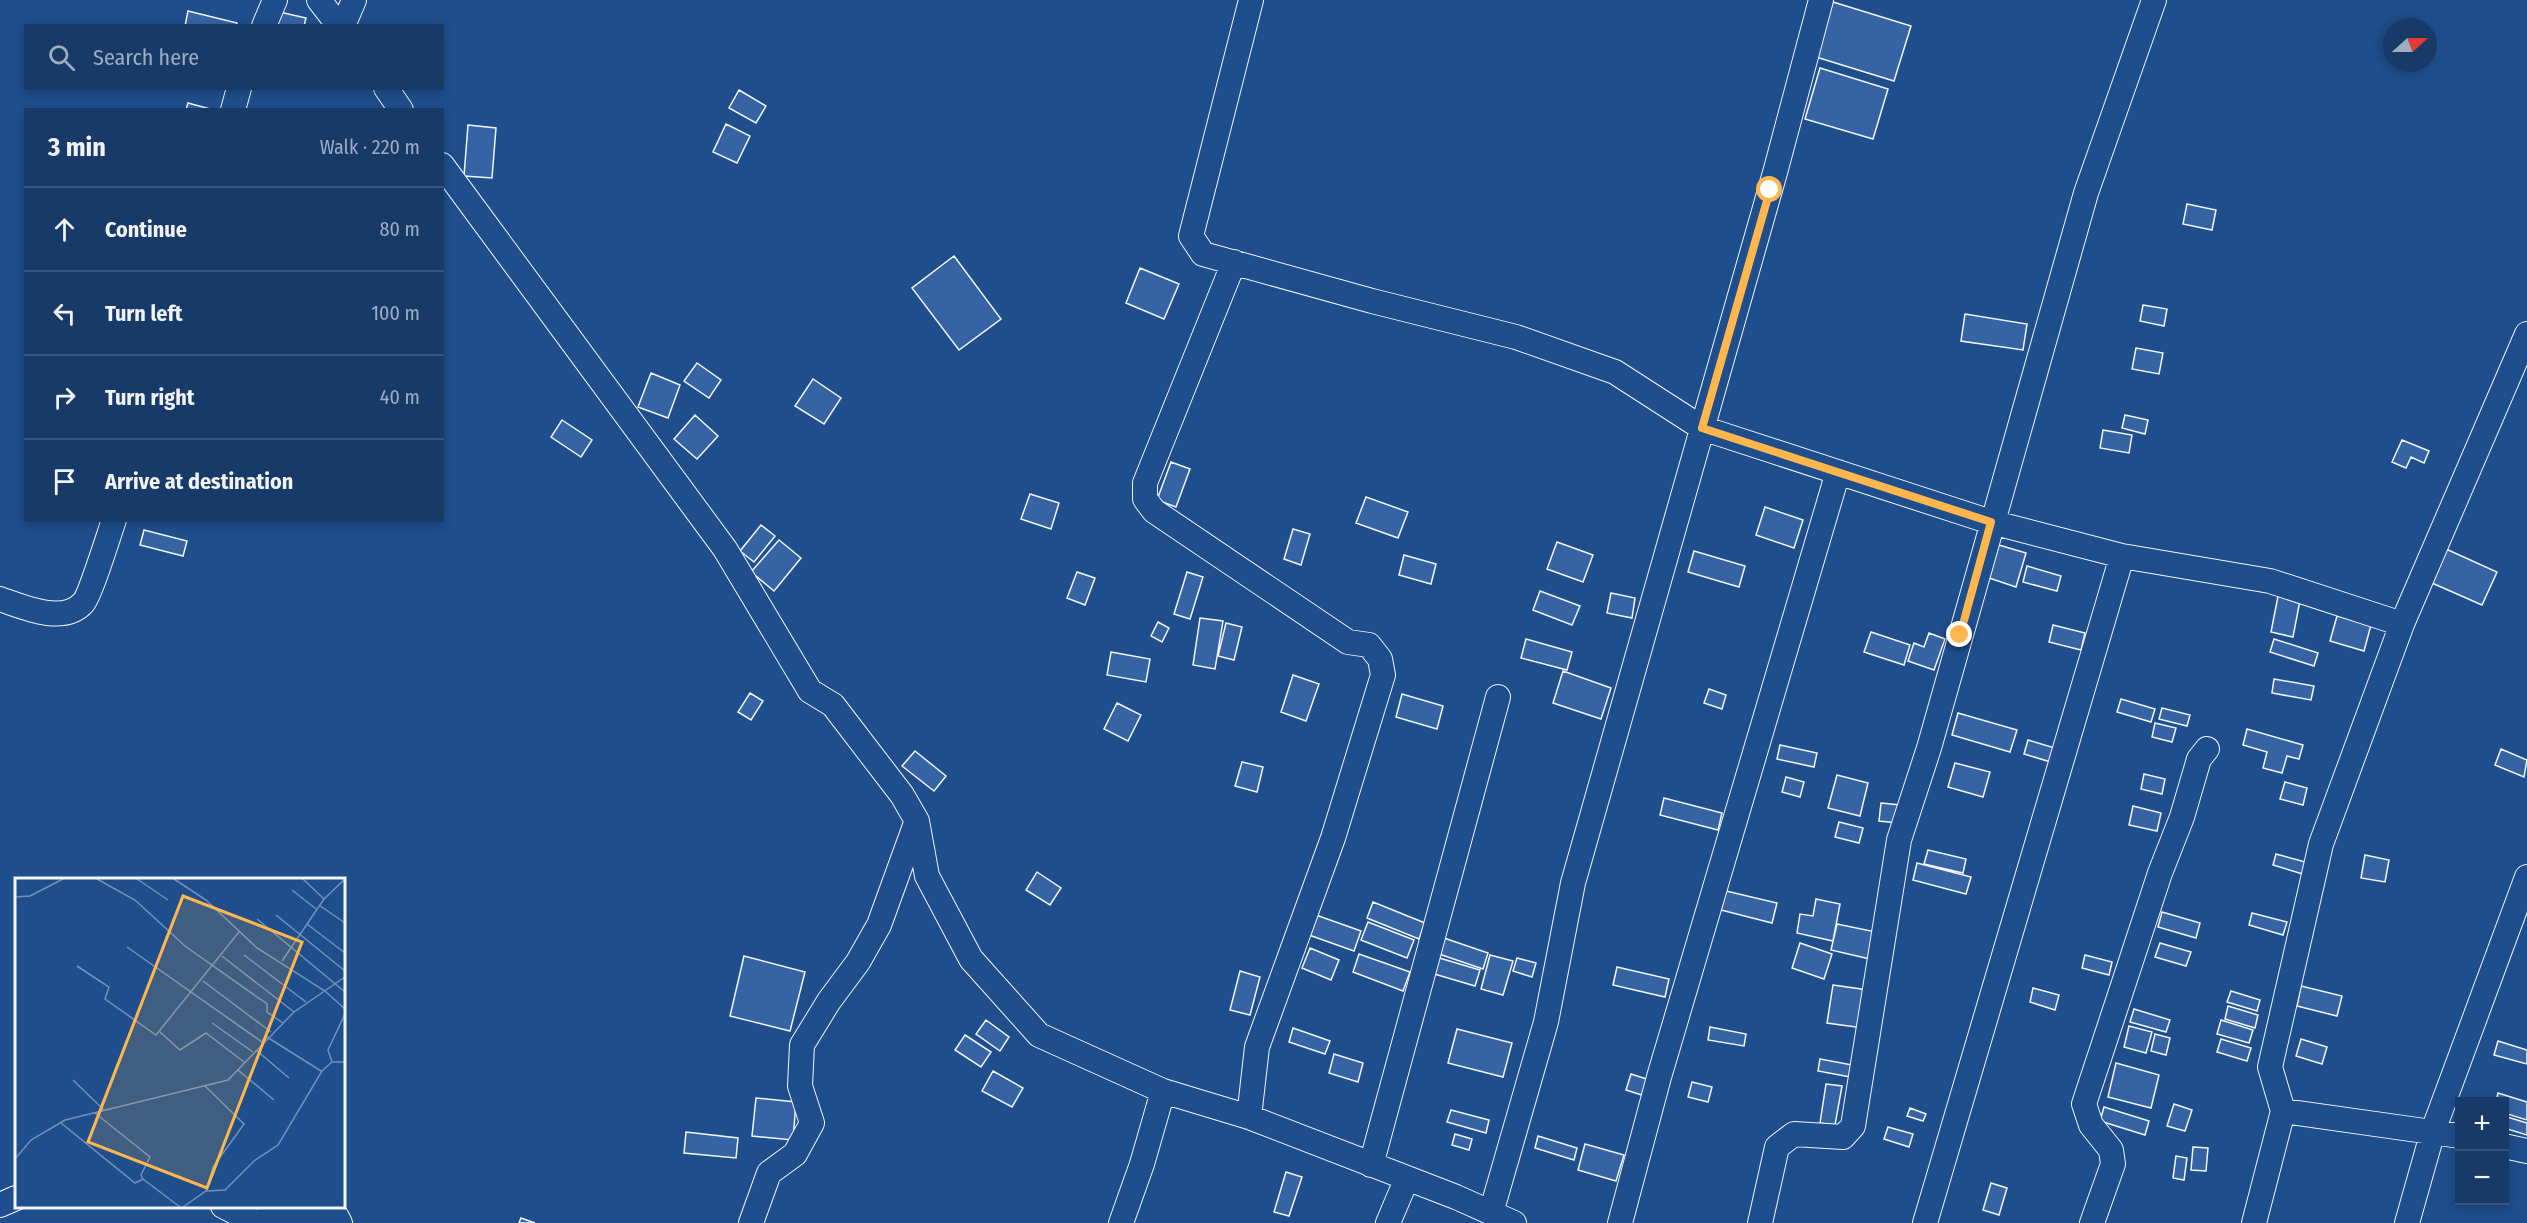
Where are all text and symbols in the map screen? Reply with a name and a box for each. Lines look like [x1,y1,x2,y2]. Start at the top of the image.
north arrow [2383,18,2437,72]
search box [24,24,444,90]
icon: search [45,41,78,74]
text: Search here [93,44,199,71]
text: 3 min [48,132,106,163]
text: Walk · 220 m [320,135,420,159]
route start [1756,176,1782,202]
icon: ahead [48,213,81,246]
text: Continue [105,216,187,243]
text: 80 m [380,217,420,241]
icon: left [48,297,81,330]
text: Turn left [105,300,183,327]
text: 100 m [371,301,420,325]
icon: right [48,381,81,414]
text: Turn right [105,384,194,411]
text: 40 m [380,385,420,409]
icon: arrive [48,465,81,498]
text: Arrive at destination [105,468,293,495]
route end [1946,621,1972,647]
inset map [15,878,345,1208]
map controls [2455,1097,2509,1205]
button: + [2455,1097,2509,1151]
button: − [2455,1151,2509,1205]

